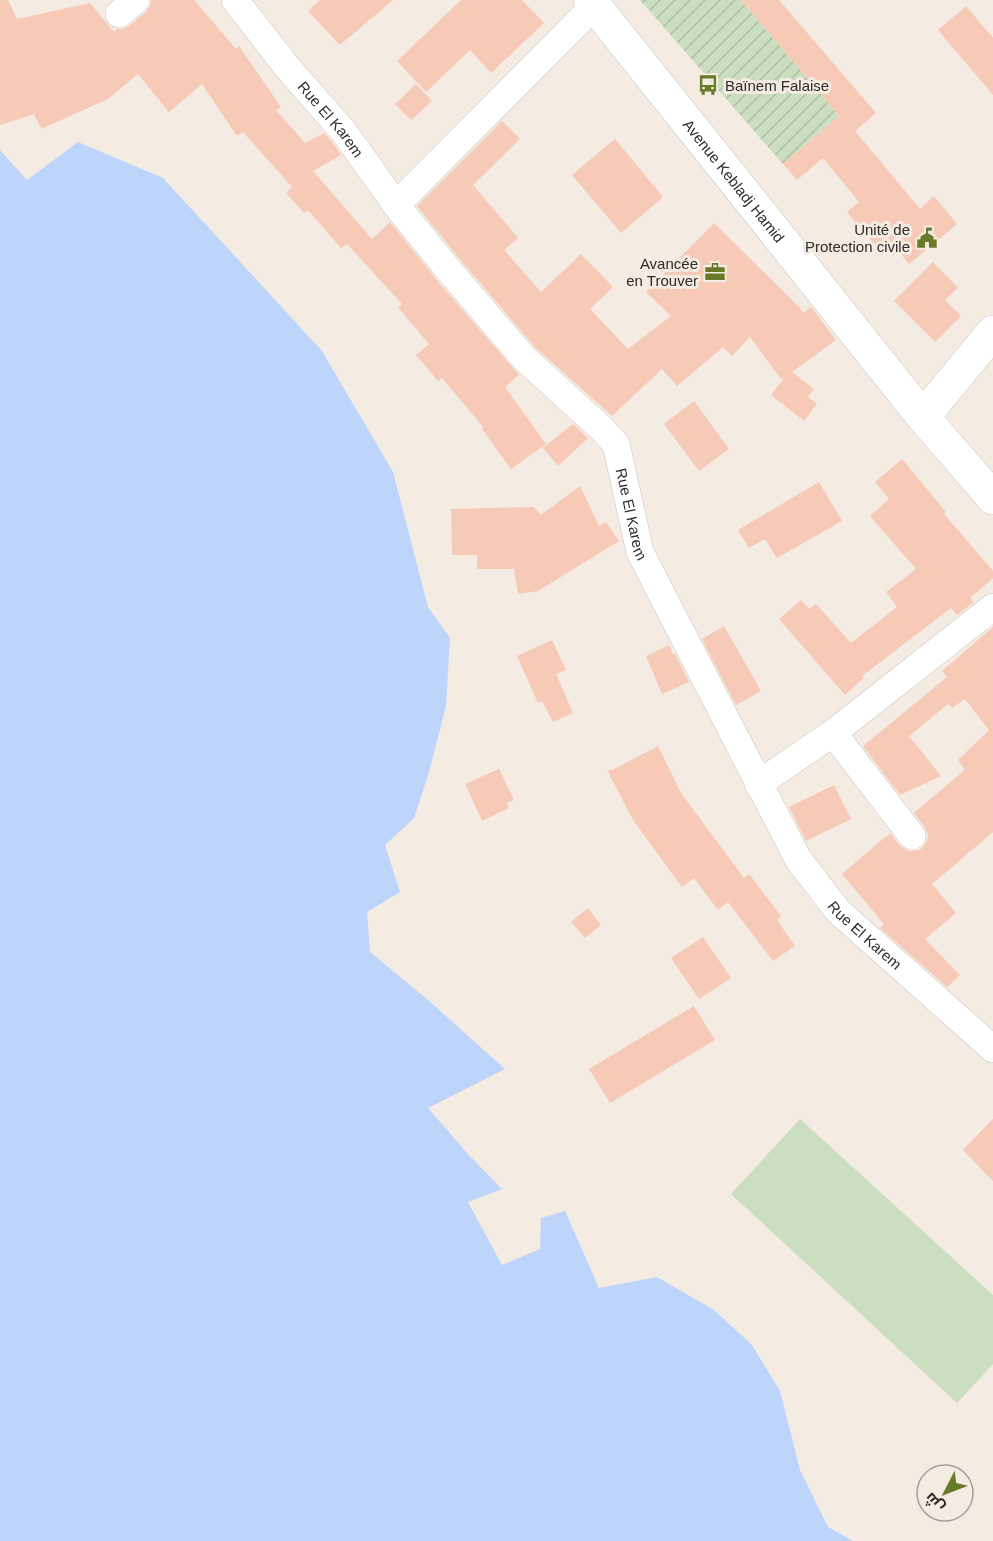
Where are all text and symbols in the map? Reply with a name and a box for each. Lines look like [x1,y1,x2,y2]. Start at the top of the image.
bus stop icon: Baïnem Falaise [696,73,720,97]
place label: Baïnem Falaise [725,77,829,94]
street label: Rue El Karem [295,78,367,160]
street label: Avenue Kebladj Hamid [680,116,788,245]
place label: Unité de Protection civile [805,221,910,255]
public building icon: Unité de Protection civile [915,226,939,250]
place label: Avancée en Trouver [626,255,698,289]
office icon: Avancée en Trouver [703,260,727,284]
street label: Rue El Karem [613,466,651,563]
street label: Rue El Karem [825,897,906,972]
north arrow [915,1463,975,1523]
text: ش [921,1489,948,1516]

